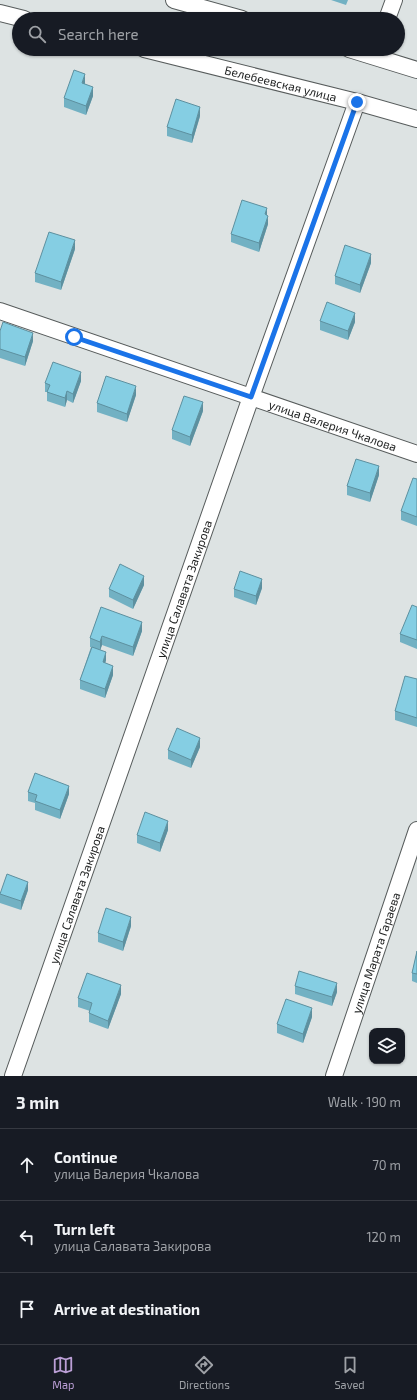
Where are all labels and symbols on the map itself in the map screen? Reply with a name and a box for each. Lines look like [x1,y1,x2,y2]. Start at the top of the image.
street label: Белебеевская улица [223,62,338,104]
route end [348,93,366,111]
route start [65,328,83,346]
street label: улица Валерия Чкалова [267,397,399,454]
street label: улица Салавата Закирова [153,518,214,660]
street label: улица Салавата Закирова [46,824,107,966]
street label: улица Марата Гараева [349,890,403,1016]

